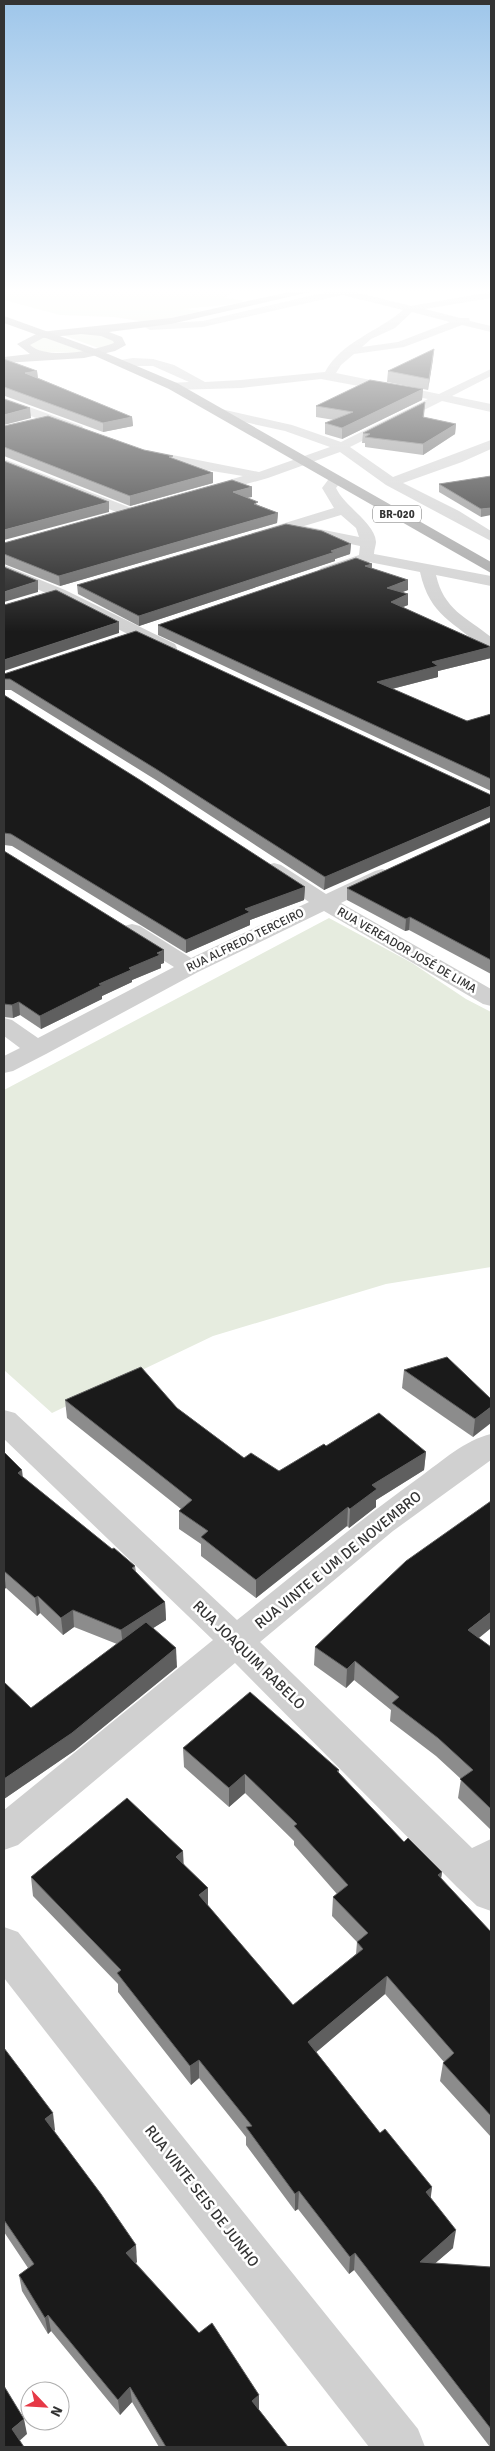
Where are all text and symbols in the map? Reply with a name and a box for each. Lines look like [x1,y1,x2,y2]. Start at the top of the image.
road number: BR-020 [373,506,421,522]
street label: RUA VEREADOR JOSÉ DE LIMA [334,904,480,997]
street label: RUA ALFREDO TERCEIRO [184,905,307,975]
street label: RUA VINTE E UM DE NOVEMBRO [251,1487,425,1633]
street label: RUA JOAQUIM RABELO [189,1597,309,1713]
street label: RUA VINTE SEIS DE JUNHO [141,2122,263,2270]
north arrow [20,2381,70,2431]
text: N [47,2403,66,2419]

